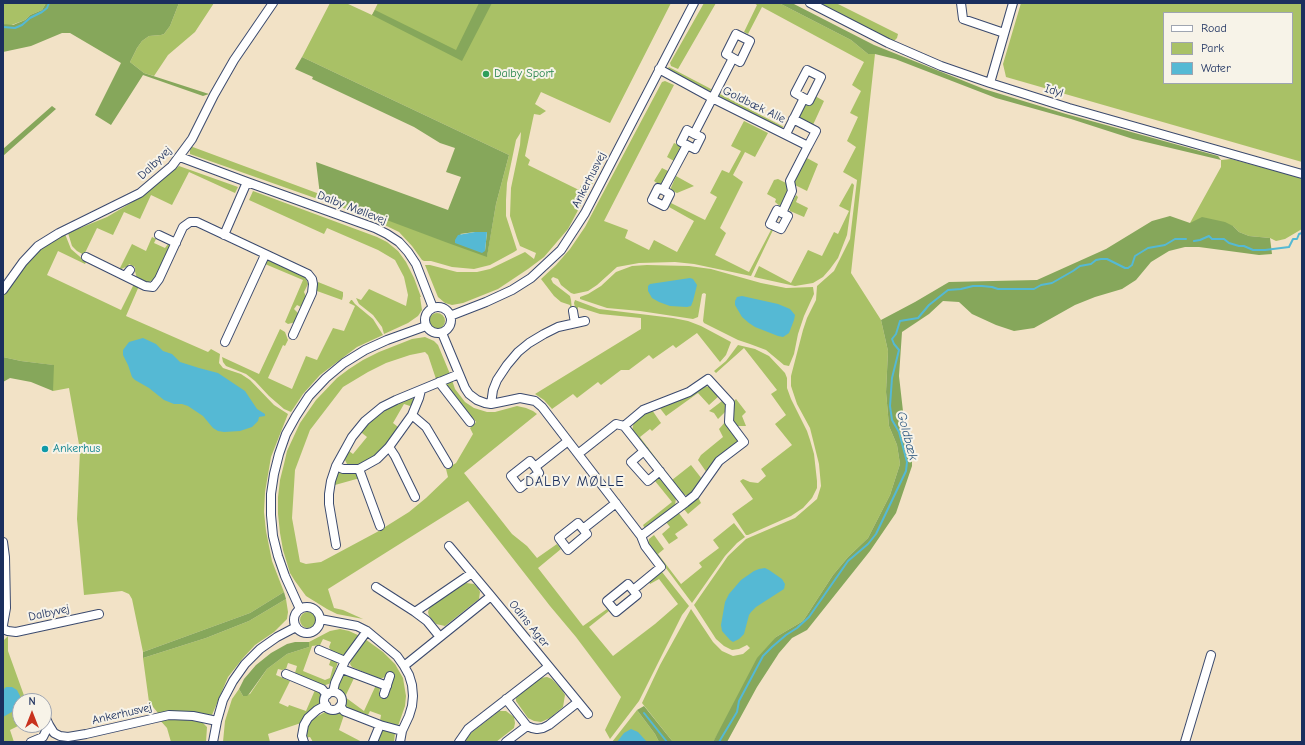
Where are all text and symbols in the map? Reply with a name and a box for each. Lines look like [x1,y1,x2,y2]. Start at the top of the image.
legend [1163,12,1293,84]
text: Road [1201,21,1227,35]
text: Park [1201,41,1224,55]
text: Water [1201,61,1231,75]
place label: Dalby Sport [494,67,554,81]
marker: Dalby Sport [481,69,491,79]
street label: Idyl [1043,81,1065,101]
street label: Goldbæk Alle [720,84,788,126]
street label: Dalbyvej [135,143,175,183]
street label: Ankerhusvej [569,150,609,210]
street label: Dalby Møllevej [315,188,389,228]
water label: Goldbæk [893,410,921,462]
place label: Ankerhus [53,442,100,456]
marker: Ankerhus [40,444,50,454]
district label: DALBY MØLLE [525,474,625,490]
street label: Odins Ager [506,597,552,651]
street label: Dalbyvej [27,602,71,624]
north arrow [12,693,52,733]
text: N [28,695,36,708]
street label: Ankerhusvej [91,700,153,728]

